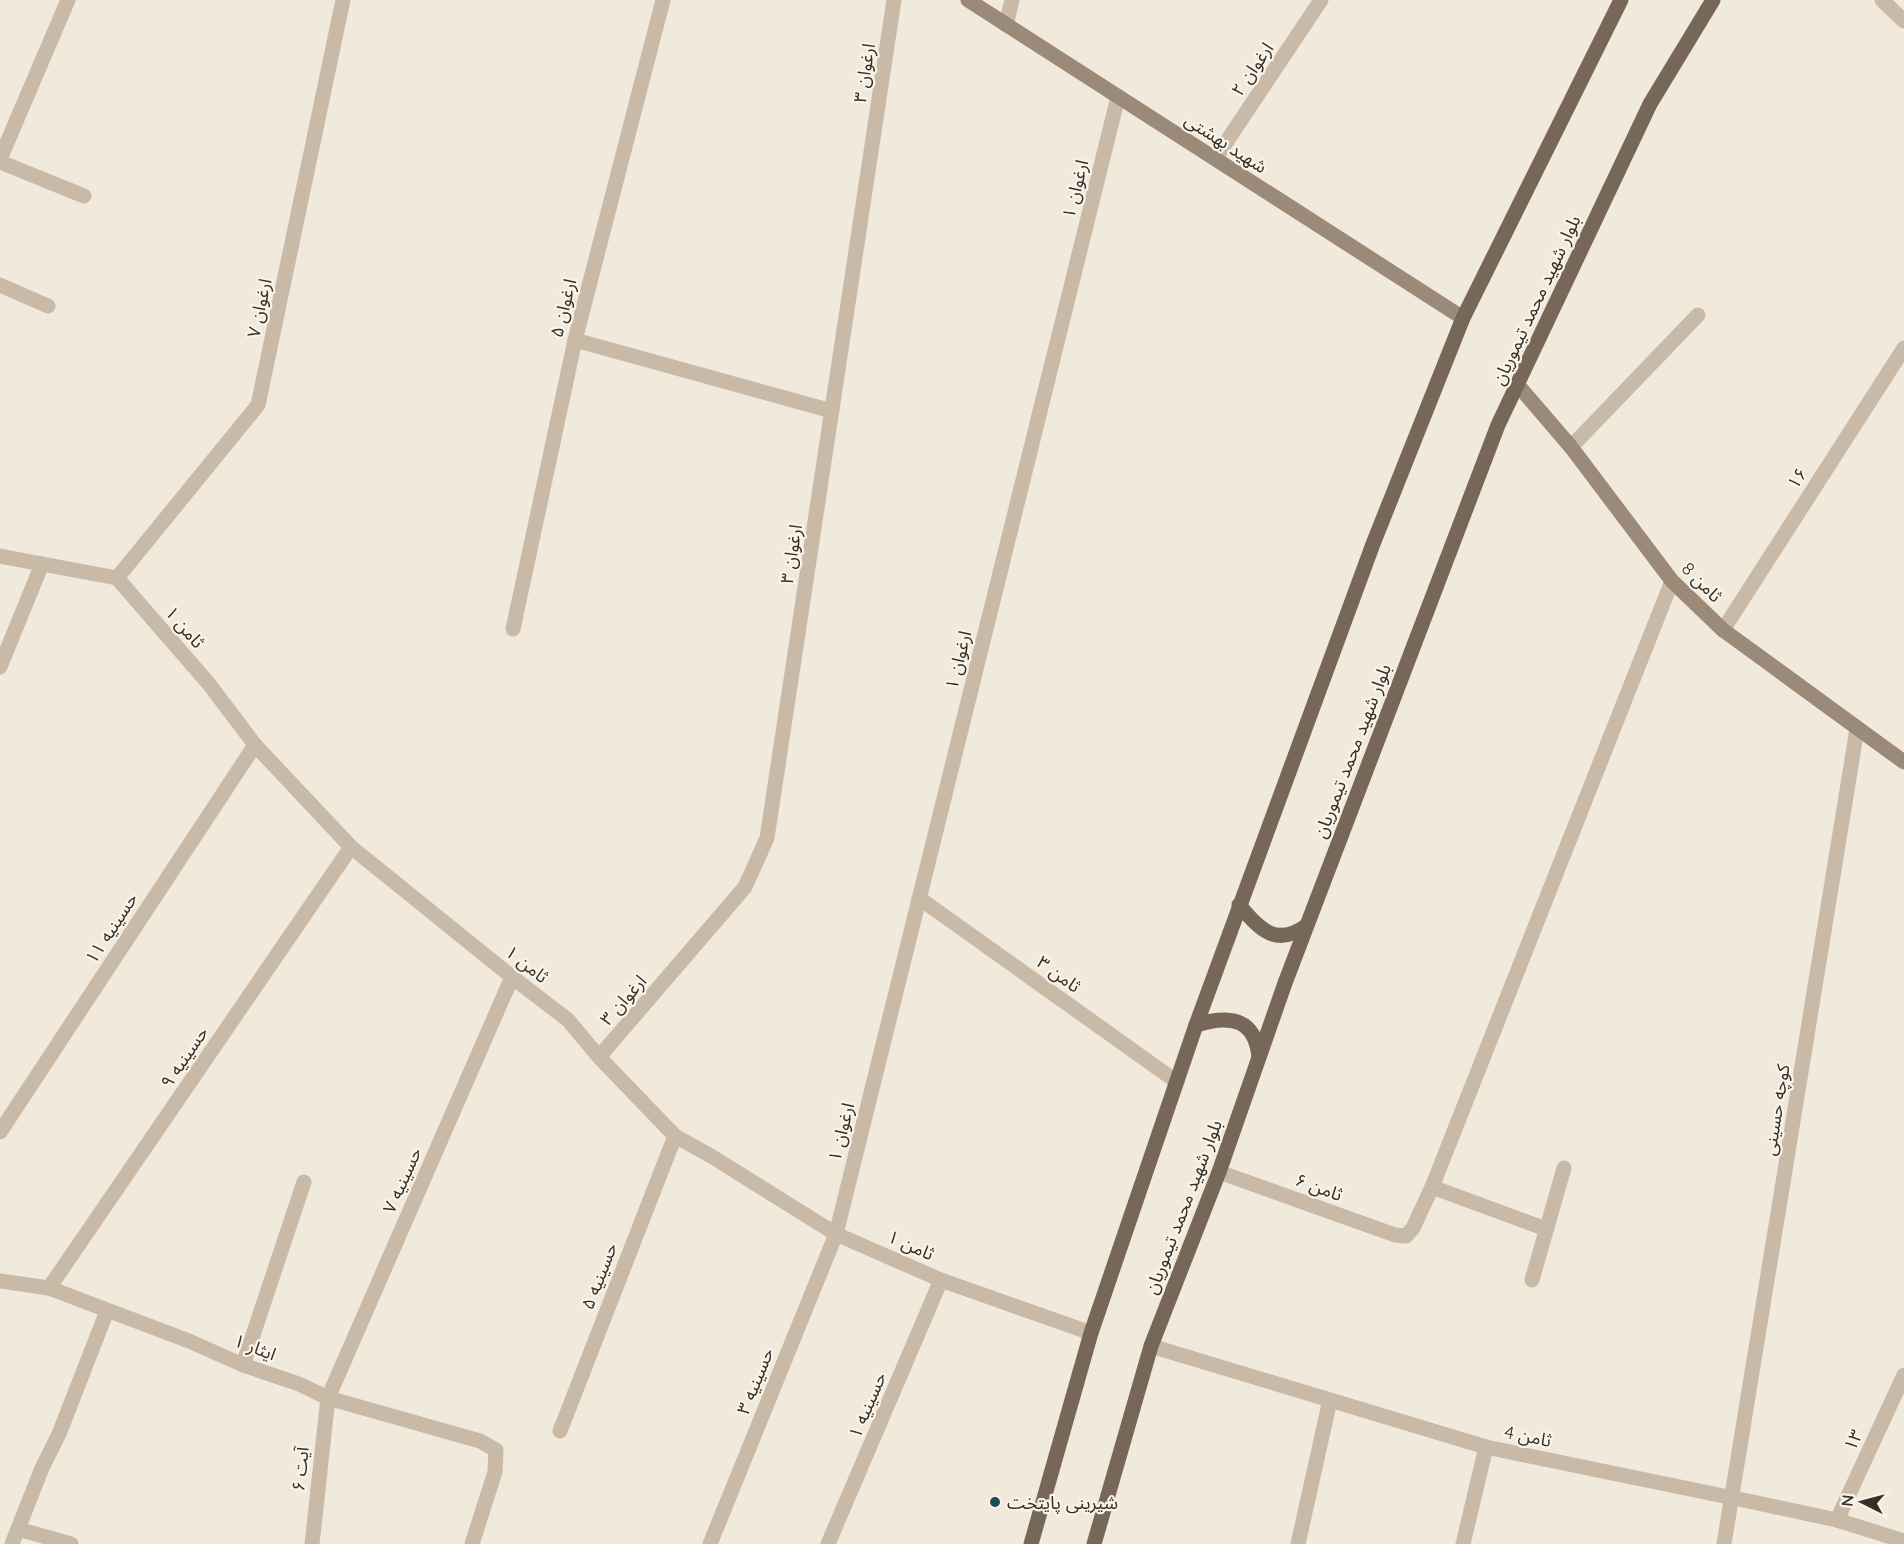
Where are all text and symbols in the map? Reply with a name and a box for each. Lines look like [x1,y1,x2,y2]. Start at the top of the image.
street label: ارغوان ۲ [1226,38,1278,100]
street label: ارغوان ۳ [848,42,880,104]
street label: شهید بهشتی [1180,108,1272,178]
street label: ارغوان ۱ [1057,157,1093,221]
street label: بلوار شهید محمد تیموریان [1487,211,1585,389]
street label: ارغوان ۷ [242,276,276,340]
street label: ارغوان ۵ [545,276,581,340]
street label: ۱۶ [1782,463,1812,493]
street label: ارغوان ۳ [775,523,807,585]
street label: ثامن 8 [1677,557,1727,607]
street label: ثامن ۱ [160,601,210,653]
street label: ارغوان ۱ [940,628,976,692]
street label: بلوار شهید محمد تیموریان [1308,661,1396,841]
street label: حسینیه ۱۱ [80,888,142,968]
street label: ثامن ۱ [501,940,553,988]
street label: ثامن ۳ [1033,950,1085,998]
street label: ارغوان ۳ [595,970,651,1030]
street label: حسینیه ۹ [155,1022,213,1092]
street label: کوچه حسینی [1757,1062,1795,1157]
street label: ارغوان ۱ [823,1100,859,1164]
street label: بلوار شهید محمد تیموریان [1139,1117,1227,1297]
street label: حسینیه ۷ [377,1144,427,1216]
street label: ثامن ۶ [1292,1168,1346,1206]
street label: ثامن ۱ [884,1225,938,1265]
street label: حسینیه ۵ [576,1239,622,1313]
street label: ایثار ۱ [231,1328,279,1366]
street label: حسینیه ۳ [731,1344,779,1418]
street label: حسینیه ۱ [843,1369,891,1441]
street label: ثامن 4 [1502,1420,1554,1452]
street label: ۱۳ [1838,1426,1868,1454]
street label: آیت ۶ [286,1445,314,1492]
north arrow [1832,1472,1892,1532]
place label: شیرینی پایتخت [1007,1491,1118,1514]
text: N [1837,1494,1858,1507]
marker: شیرینی پایتخت [988,1495,1002,1509]

